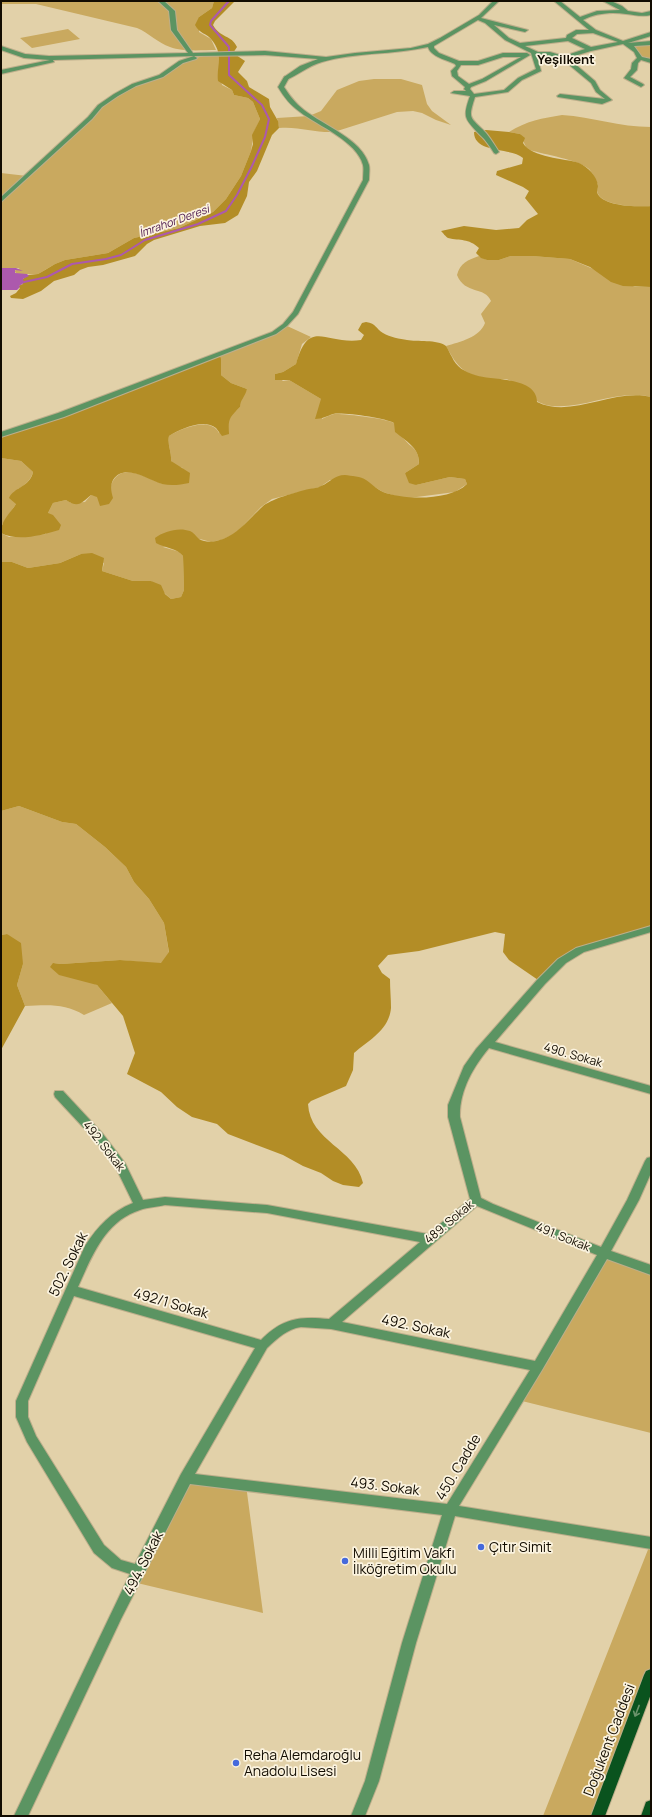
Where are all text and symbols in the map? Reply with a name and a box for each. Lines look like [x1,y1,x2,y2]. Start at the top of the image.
district label: Yeşilkent [537,50,595,68]
water label: İmrahor Deresi [137,200,212,240]
street label: 490. Sokak [542,1038,605,1071]
street label: 492. Sokak [79,1117,130,1175]
street label: 489. Sokak [420,1195,478,1247]
street label: 491. Sokak [534,1218,594,1256]
street label: 502. Sokak [44,1227,92,1299]
street label: 492/1 Sokak [131,1283,212,1323]
street label: 492. Sokak [380,1309,453,1342]
street label: 450. Cadde [430,1430,485,1503]
street label: 493. Sokak [349,1472,422,1499]
street label: 494. Sokak [118,1526,167,1598]
place label: Çıtır Simit [489,1537,552,1556]
marker: Çıtır Simit [476,1542,486,1552]
place label: Milli Eğitim Vakfı İlköğretim Okulu [353,1543,457,1578]
marker: Milli Eğitim Vakfı İlköğretim Okulu [340,1556,350,1566]
street label: Doğukent Caddesi [578,1681,639,1799]
one-way arrow [633,1705,641,1717]
place label: Reha Alemdaroğlu Anadolu Lisesi [244,1745,361,1780]
marker: Reha Alemdaroğlu Anadolu Lisesi [231,1758,241,1768]

